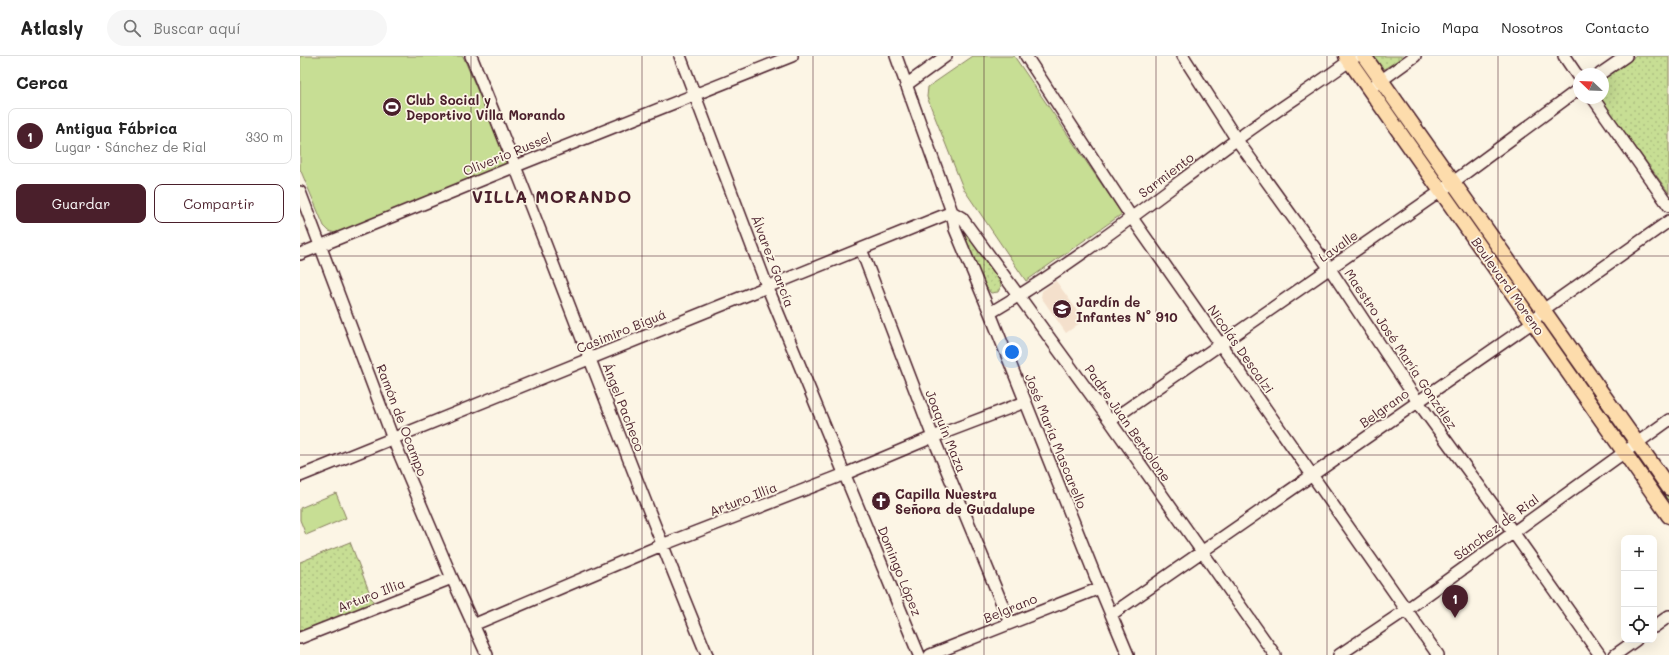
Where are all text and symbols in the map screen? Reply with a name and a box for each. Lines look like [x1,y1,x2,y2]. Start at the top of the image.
search box [107,10,387,46]
text: Atlasly [20,15,83,40]
icon: search [121,17,143,39]
text: Buscar aquí [153,18,241,38]
text: Inicio [1381,18,1420,37]
text: Mapa [1442,18,1479,37]
text: Nosotros [1501,18,1563,37]
text: Contacto [1585,18,1649,37]
north arrow [1573,68,1609,104]
text: Cerca [16,71,68,93]
place label: Club Social y Deportivo Villa Morando [406,91,565,123]
sports icon: Club Social y Deportivo Villa Morando [381,96,403,118]
text: Antigua Fábrica [55,118,177,138]
text: 1 [27,128,33,145]
text: 330 m [245,128,283,145]
street label: Oliverio Russel [460,128,554,179]
text: Lugar · Sánchez de Rial [55,138,206,155]
street label: Sarmiento [1135,148,1197,201]
button: Guardar [16,184,146,223]
button: Compartir [154,184,284,223]
district label: VILLA MORANDO [472,185,632,207]
street label: Álvarez García [748,212,799,309]
street label: Lavalle [1315,226,1361,265]
street label: Boulevard Moreno [1468,233,1549,338]
street label: Maestro José María González [1341,265,1462,432]
place label: Jardín de Infantes N° 910 [1076,293,1178,325]
school or university icon: Jardín de Infantes N° 910 [1051,298,1073,320]
street label: Nicolás Descalzi [1205,301,1278,396]
street label: Casimiro Biguá [573,305,668,356]
your location [1002,342,1022,362]
street label: Ángel Pacheco [600,360,649,454]
street label: Ramón de Ocampo [373,361,432,478]
street label: Padre Juan Bertolone [1082,361,1175,485]
street label: José María Mascarello [1022,371,1091,511]
street label: Belgrano [1356,384,1412,431]
street label: Joaquín Maza [922,387,971,475]
street label: Arturo Illia [707,478,779,519]
place label: Capilla Nuestra Señora de Guadalupe [895,485,1035,517]
church icon: Capilla Nuestra Señora de Guadalupe [870,490,892,512]
street label: Sánchez de Rial [1450,490,1542,563]
street label: Domingo López [875,523,926,618]
map controls [1621,535,1657,643]
button: + [1621,535,1657,571]
button: − [1621,571,1657,607]
street label: Arturo Illia [335,574,407,615]
pin: 1 [1442,585,1468,618]
street label: Belgrano [980,589,1039,626]
button: locate [1621,607,1657,643]

